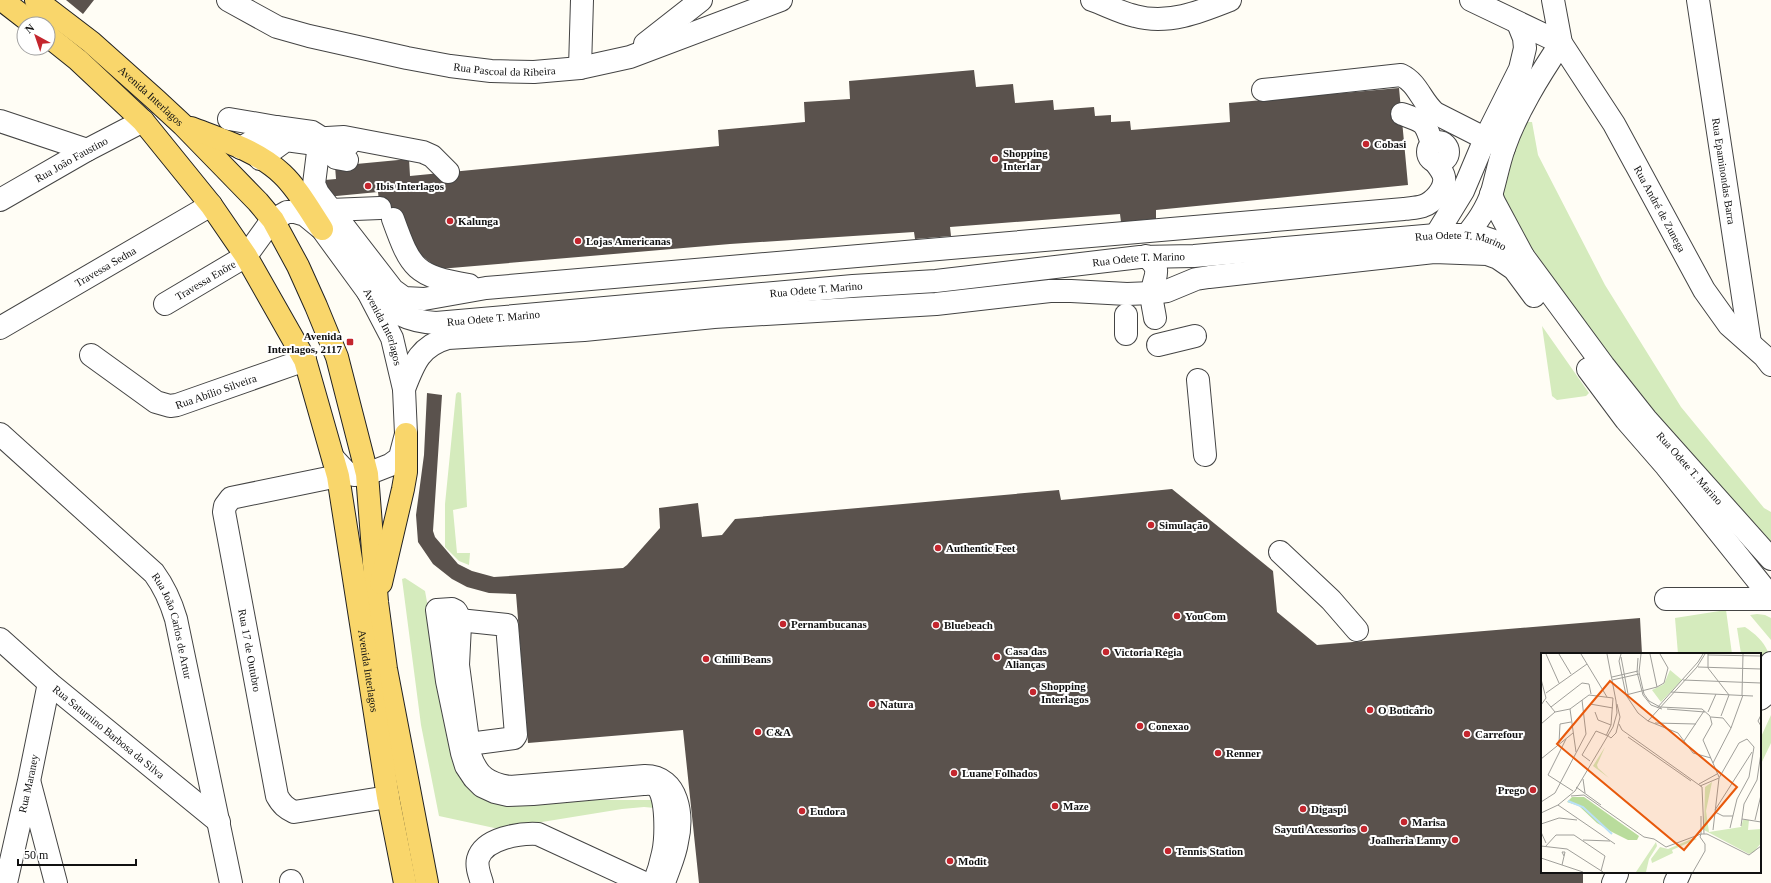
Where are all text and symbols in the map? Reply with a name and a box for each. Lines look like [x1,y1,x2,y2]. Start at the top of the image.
north arrow [16,16,56,56]
text: N [23,21,37,35]
street label: Rua Pascoal da Ribeira [453,60,556,78]
street label: Avenida Interlagos [116,64,186,128]
street label: Rua Epaminondas Barra [1710,117,1738,225]
street label: Rua João Faustino [33,134,110,185]
place label: Cobasi [1374,138,1406,150]
marker: Cobasi [1361,139,1371,149]
place label: Shopping Interlar [1003,147,1048,172]
marker: Shopping Interlar [990,154,1000,164]
street label: Rua André de Zunega [1632,164,1688,254]
place label: Ibis Interlagos [376,180,445,192]
marker: Ibis Interlagos [363,181,373,191]
place label: Kalunga [458,215,499,227]
marker: Kalunga [445,216,455,226]
street label: Rua Odete T. Marino [1414,229,1509,253]
place label: Lojas Americanas [586,235,671,247]
marker: Lojas Americanas [573,236,583,246]
street label: Travessa Sedna [73,244,138,289]
street label: Rua Odete T. Marino [1091,250,1186,269]
street label: Travessa Enõre [173,258,238,302]
street label: Rua Odete T. Marino [769,279,863,299]
street label: Avenida Interlagos [361,286,404,367]
street label: Rua Odete T. Marino [446,308,541,328]
place label: Avenida Interlagos, 2117 [267,330,342,355]
marker: Avenida Interlagos, 2117 [345,337,355,347]
street label: Rua Abílio Silveira [174,372,258,411]
street label: Rua Odete T. Marino [1654,429,1726,507]
place label: Simulação [1159,519,1208,531]
marker: Simulação [1146,520,1156,530]
place label: Authentic Feet [946,542,1016,554]
marker: Authentic Feet [933,543,943,553]
street label: Rua João Carlos de Artur [150,570,194,680]
street label: Rua 17 de Outubro [236,608,264,693]
place label: YouCom [1185,610,1226,622]
marker: YouCom [1172,611,1182,621]
place label: Pernambucanas [791,618,868,630]
marker: Pernambucanas [778,619,788,629]
place label: Bluebeach [944,619,993,631]
marker: Bluebeach [931,620,941,630]
street label: Avenida Interlagos [356,629,381,713]
place label: Casa das Alianças [1005,645,1048,670]
place label: Victoria Régia [1114,646,1182,658]
marker: Victoria Régia [1101,647,1111,657]
marker: Casa das Alianças [992,652,1002,662]
place label: Chilli Beans [714,653,772,665]
inset map [1541,653,1761,873]
marker: Chilli Beans [701,654,711,664]
place label: Shopping Interlagos [1041,680,1089,705]
street label: Rua Saturnino Barbosa da Silva [50,683,167,781]
marker: Shopping Interlagos [1028,687,1038,697]
place label: Natura [880,698,914,710]
marker: Natura [867,699,877,709]
place label: O Boticário [1378,704,1433,716]
marker: O Boticário [1365,705,1375,715]
place label: Conexao [1148,720,1189,732]
marker: Conexao [1135,721,1145,731]
place label: C&A [766,726,791,738]
marker: C&A [753,727,763,737]
place label: Carrefour [1475,728,1523,740]
marker: Carrefour [1462,729,1472,739]
place label: Renner [1226,747,1261,759]
marker: Renner [1213,748,1223,758]
street label: Rua Maraney [16,753,40,814]
place label: Luane Folhados [962,767,1038,779]
marker: Luane Folhados [949,768,959,778]
place label: Prego [1498,784,1525,796]
marker: Prego [1528,785,1538,795]
place label: Maze [1063,800,1089,812]
marker: Maze [1050,801,1060,811]
place label: Digaspi [1311,803,1346,815]
marker: Digaspi [1298,804,1308,814]
place label: Eudora [810,805,846,817]
marker: Eudora [797,806,807,816]
place label: Marisa [1412,816,1446,828]
marker: Marisa [1399,817,1409,827]
place label: Sayuti Acessorios [1274,823,1357,835]
marker: Sayuti Acessorios [1359,824,1369,834]
place label: Joalheria Lanny [1370,834,1447,846]
marker: Joalheria Lanny [1450,835,1460,845]
scale bar [18,841,136,867]
place label: Tennis Station [1176,845,1243,857]
marker: Tennis Station [1163,846,1173,856]
text: 50 m [24,848,49,862]
place label: Modit [958,855,987,867]
marker: Modit [945,856,955,866]

